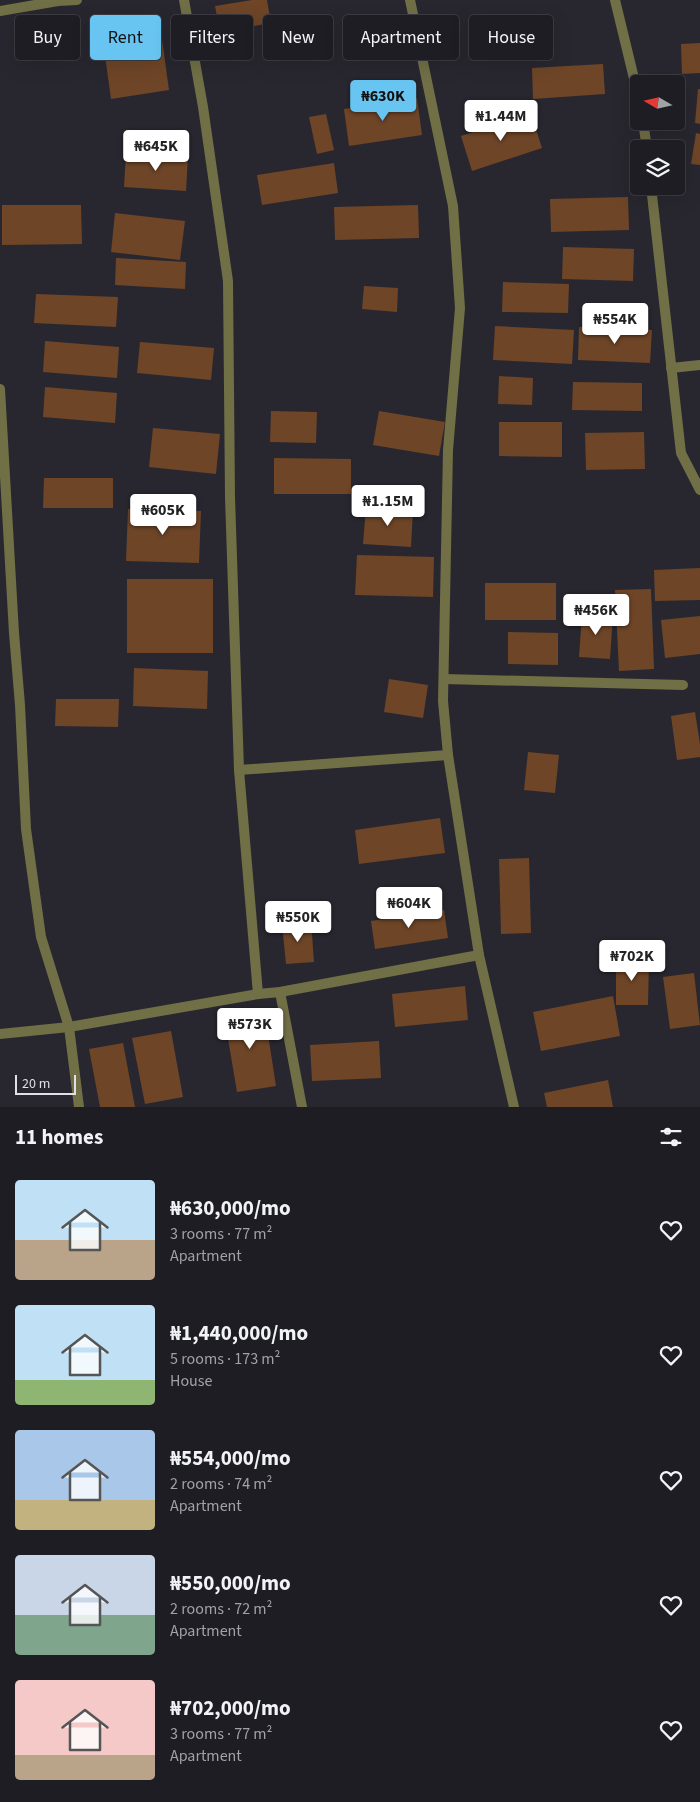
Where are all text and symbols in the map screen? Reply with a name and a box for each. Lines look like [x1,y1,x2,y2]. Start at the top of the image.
chip: Buy [15,15,80,60]
chip: Rent [90,15,161,60]
chip: Filters [171,15,253,60]
chip: New [263,15,333,60]
chip: Apartment [343,15,459,60]
chip: House [469,15,553,60]
north arrow [630,75,685,130]
map controls [630,75,685,195]
pin: ₦630K [348,80,418,122]
text: ₦630K [361,85,405,107]
pin: ₦1.44M [460,100,542,142]
text: ₦1.44M [476,105,526,127]
pin: ₦645K [121,130,191,172]
text: ₦645K [134,135,178,157]
button: layers [630,140,685,195]
pin: ₦554K [580,302,650,345]
text: ₦554K [593,308,637,330]
pin: ₦1.15M [347,484,429,527]
text: ₦1.15M [363,490,413,512]
pin: ₦605K [128,494,198,536]
text: ₦605K [141,499,185,521]
pin: ₦456K [561,594,631,636]
text: ₦456K [574,599,618,621]
pin: ₦604K [374,886,444,929]
text: ₦604K [387,892,431,914]
pin: ₦550K [263,900,333,943]
text: ₦550K [276,906,320,928]
pin: ₦702K [597,940,667,982]
text: ₦702K [610,945,654,967]
pin: ₦573K [215,1008,285,1050]
text: ₦573K [228,1013,272,1035]
scale bar [15,1072,76,1095]
text: 20 m [22,1074,50,1094]
text: 11 homes [15,1122,103,1152]
icon: filters [657,1123,685,1151]
text: ₦630,000/mo [170,1193,291,1223]
icon: home [55,1200,115,1260]
icon: heart [657,1216,685,1244]
text: 3 rooms · 77 m² [170,1223,272,1245]
text: Apartment [170,1245,242,1267]
text: ₦1,440,000/mo [170,1318,308,1348]
icon: home [55,1325,115,1385]
icon: heart [657,1341,685,1369]
text: 5 rooms · 173 m² [170,1348,280,1370]
text: House [170,1370,212,1392]
text: ₦554,000/mo [170,1443,291,1473]
icon: home [55,1450,115,1510]
icon: heart [657,1466,685,1494]
text: 2 rooms · 74 m² [170,1473,272,1495]
text: Apartment [170,1495,242,1517]
text: ₦550,000/mo [170,1568,291,1598]
icon: home [55,1575,115,1635]
icon: heart [657,1591,685,1619]
text: 2 rooms · 72 m² [170,1598,272,1620]
text: Apartment [170,1620,242,1642]
text: ₦702,000/mo [170,1693,291,1723]
icon: home [55,1700,115,1760]
icon: heart [657,1716,685,1744]
text: 3 rooms · 77 m² [170,1723,272,1745]
text: Apartment [170,1745,242,1767]

